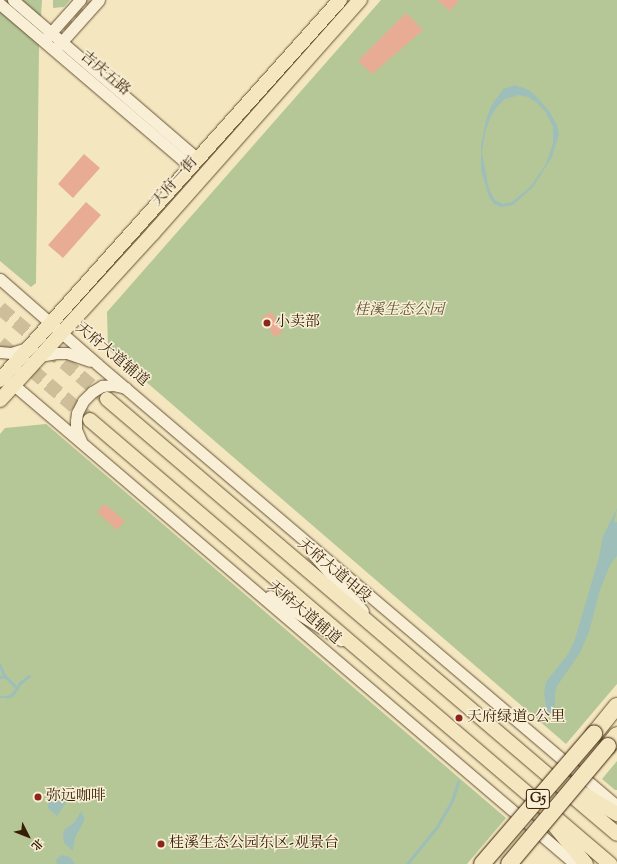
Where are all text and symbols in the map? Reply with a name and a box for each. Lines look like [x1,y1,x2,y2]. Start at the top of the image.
street label: 吉庆五路 [76,48,134,100]
street label: 天府一街 [148,154,202,210]
park label: 桂溪生态公园 [354,302,444,320]
place label: 小卖部 [275,314,320,332]
marker: 小卖部 [262,318,272,328]
street label: 天府大道辅道 [72,319,152,391]
street label: 天府大道中段 [294,535,374,607]
street label: 天府大道辅道 [264,577,344,649]
place label: 天府绿道0公里 [467,709,565,727]
marker: 天府绿道0公里 [454,713,464,723]
road number: G5 [525,787,551,811]
place label: 弥远咖啡 [46,788,106,806]
marker: 弥远咖啡 [33,792,43,802]
north arrow [8,816,48,856]
text: 北 [27,835,47,853]
place label: 桂溪生态公园东区-观景台 [169,835,339,853]
marker: 桂溪生态公园东区-观景台 [156,839,166,849]

